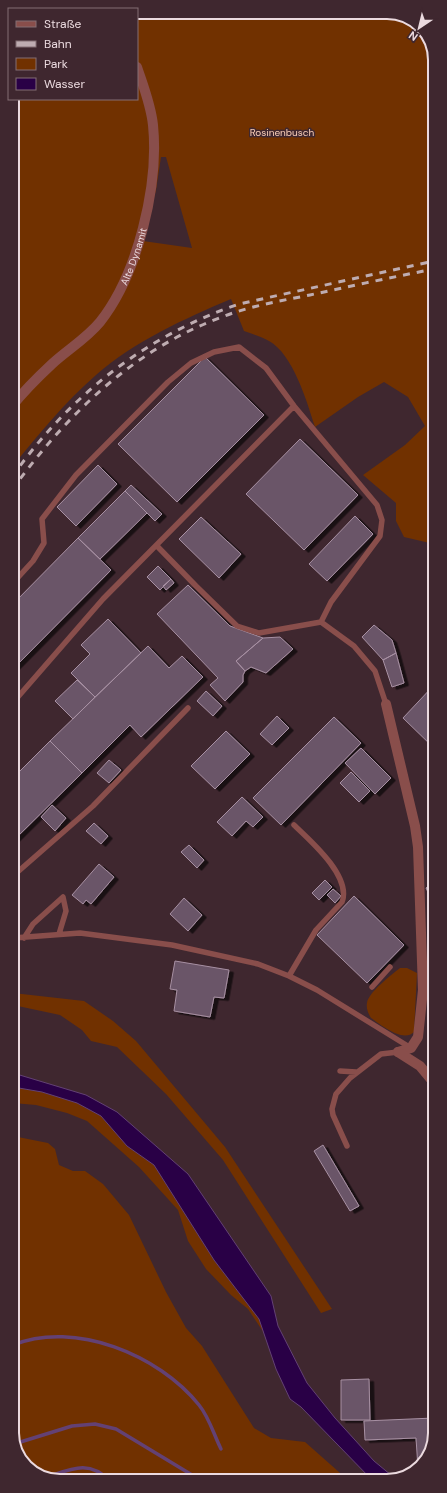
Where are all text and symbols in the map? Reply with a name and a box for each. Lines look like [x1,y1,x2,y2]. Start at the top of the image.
legend [8,8,138,100]
north arrow [399,8,439,48]
text: Straße [44,16,81,32]
text: N [406,28,421,44]
text: Bahn [44,36,72,52]
text: Park [44,56,68,72]
text: Wasser [44,76,85,92]
park label: Rosinenbusch [250,126,315,139]
street label: Alte Dynamit [117,226,150,287]

